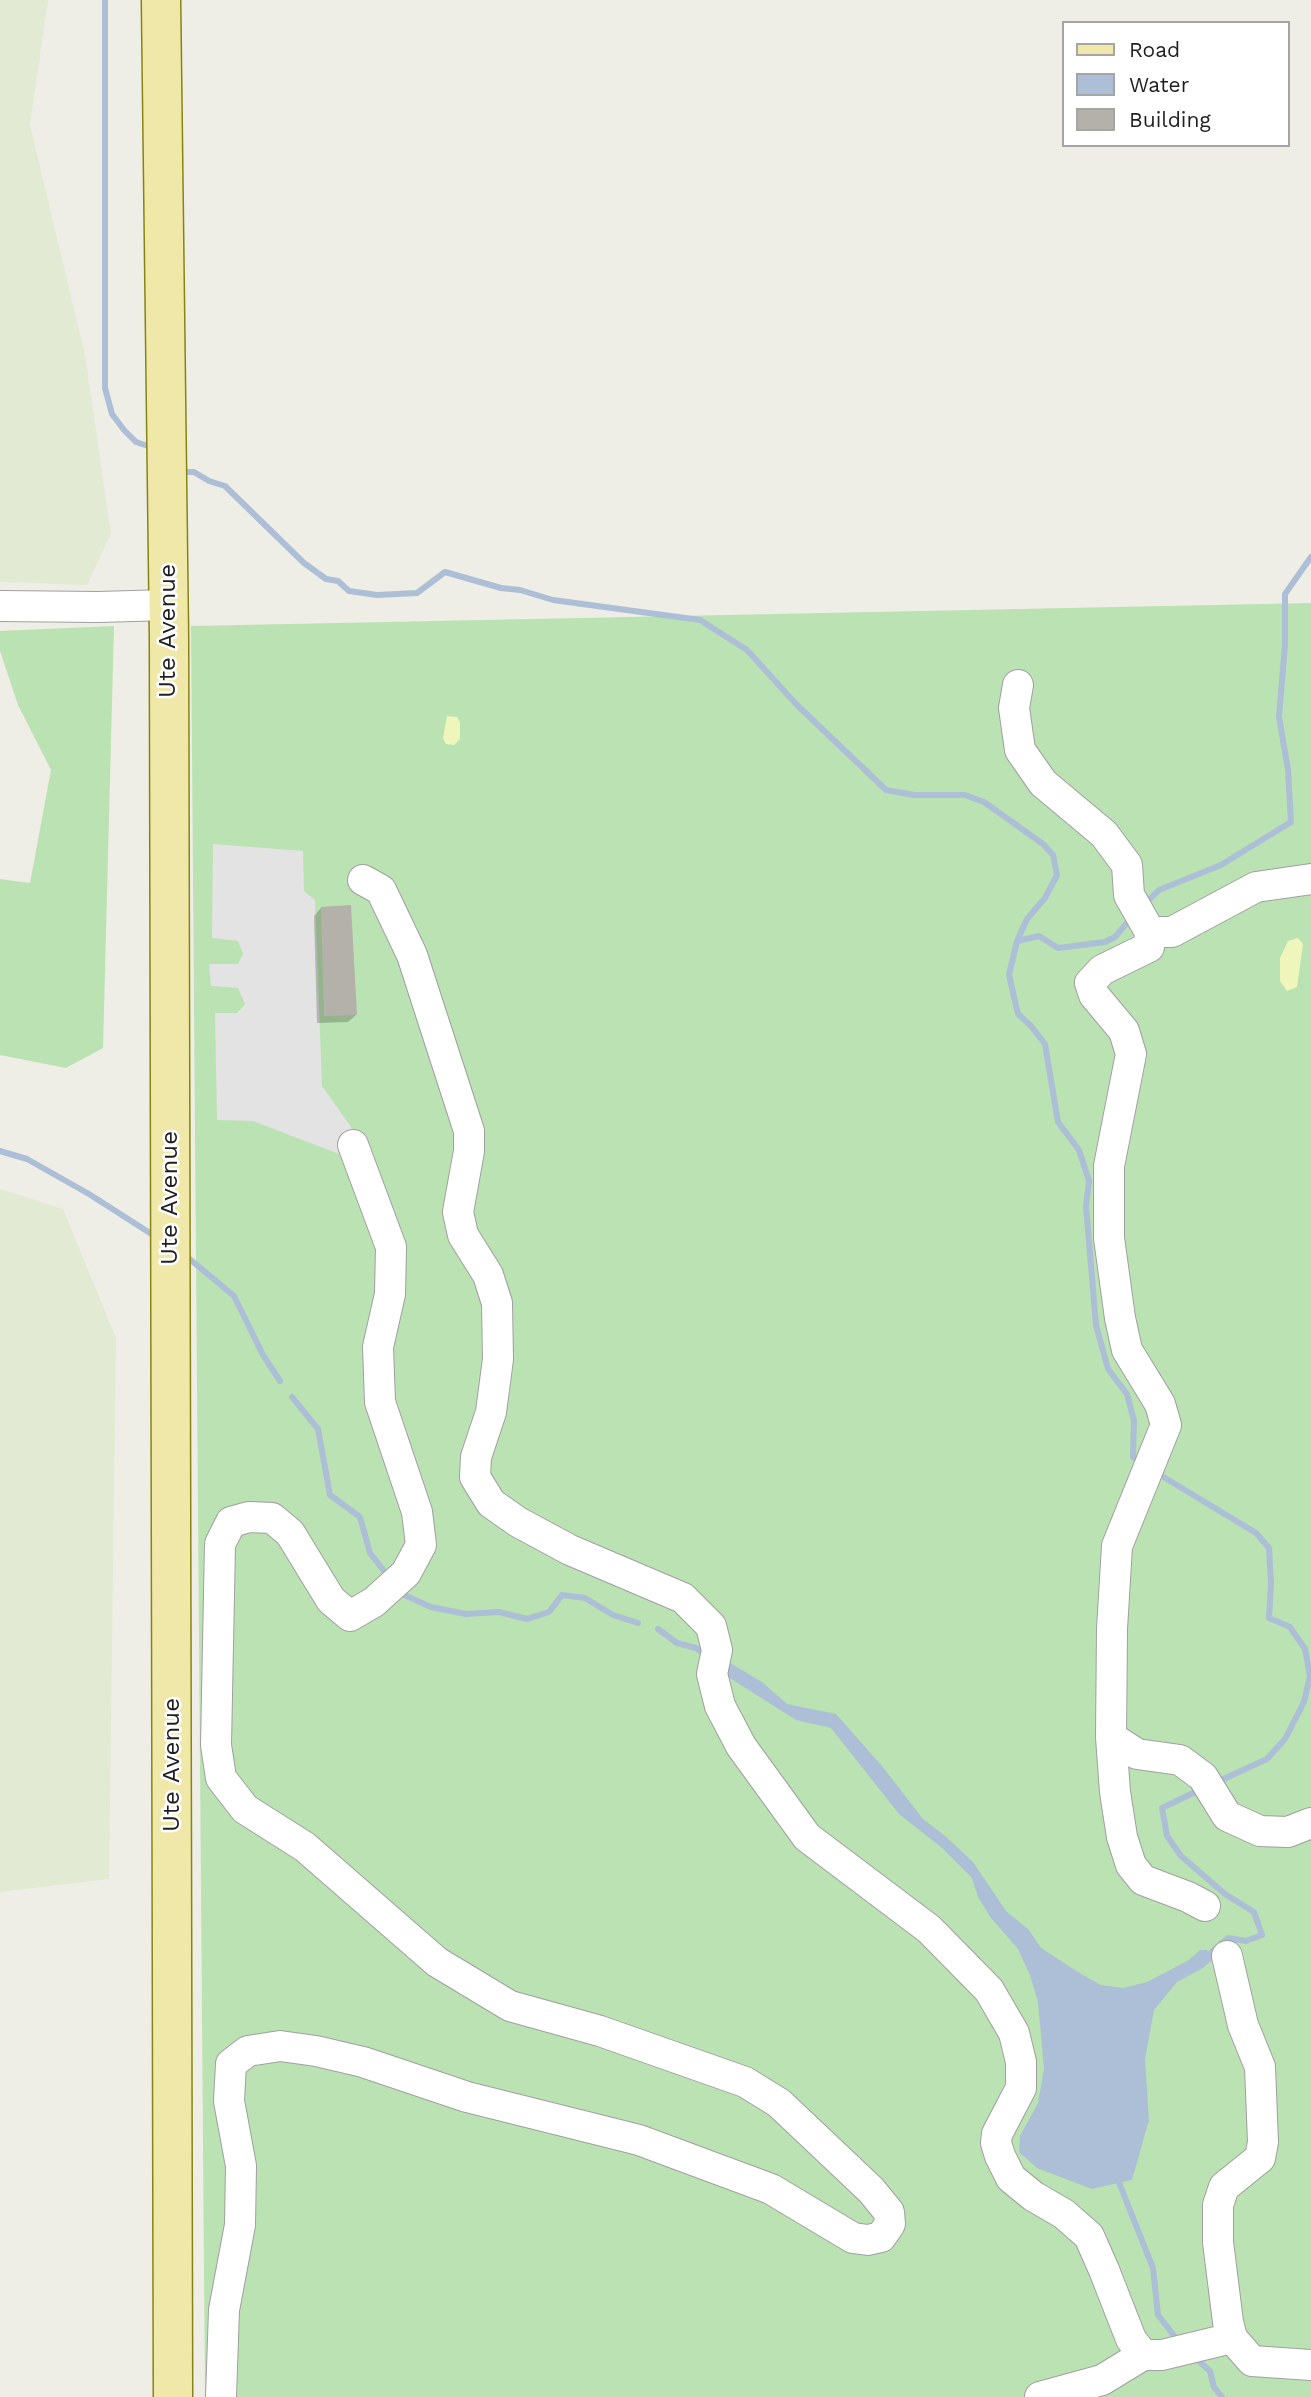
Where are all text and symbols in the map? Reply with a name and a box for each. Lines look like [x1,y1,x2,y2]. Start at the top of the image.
legend [1062,21,1290,147]
text: Road [1129,37,1180,62]
text: Water [1129,72,1189,97]
text: Building [1129,107,1211,132]
street label: Ute Avenue [154,564,182,698]
street label: Ute Avenue [156,1131,184,1265]
street label: Ute Avenue [158,1698,186,1832]

